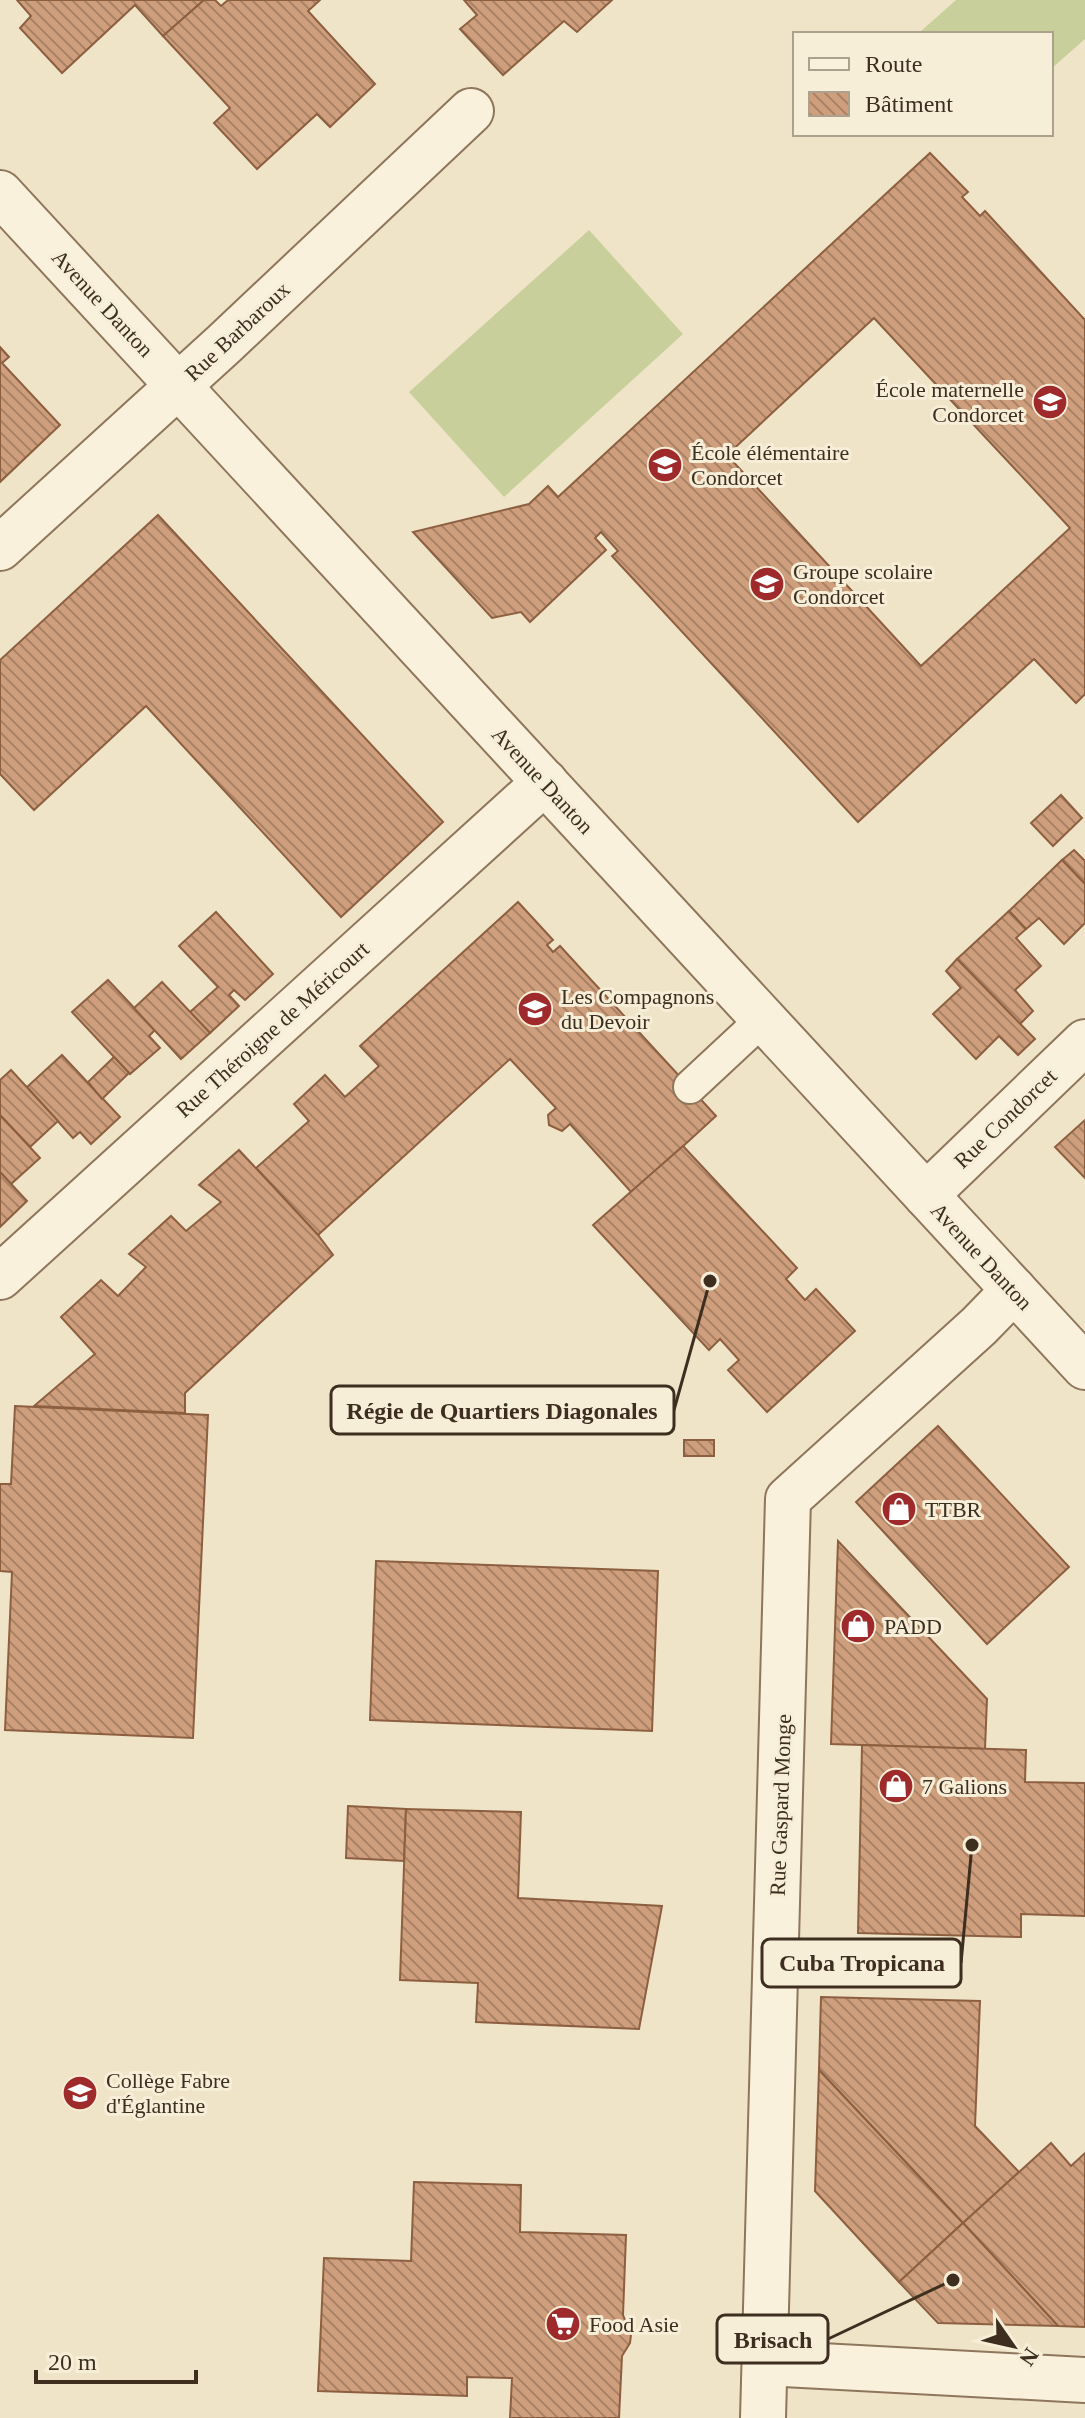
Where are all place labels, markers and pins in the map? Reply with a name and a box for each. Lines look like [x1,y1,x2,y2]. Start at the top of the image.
place label: École maternelle Condorcet [876,377,1024,427]
school or university icon: École maternelle Condorcet [1031,383,1069,421]
place label: École élémentaire Condorcet [691,440,849,490]
school or university icon: École élémentaire Condorcet [646,446,684,484]
place label: Groupe scolaire Condorcet [793,559,933,609]
school or university icon: Groupe scolaire Condorcet [748,565,786,603]
place label: Les Compagnons du Devoir [561,984,714,1034]
school or university icon: Les Compagnons du Devoir [516,990,554,1028]
callout: Régie de Quartiers Diagonales [331,1386,674,1434]
shop icon: TTBR [880,1490,918,1528]
place label: TTBR [925,1497,982,1522]
shop icon: PADD [839,1607,877,1645]
place label: PADD [884,1614,942,1639]
shop icon: 7 Galions [877,1767,915,1805]
place label: 7 Galions [922,1774,1007,1799]
callout: Cuba Tropicana [762,1939,961,1987]
place label: Collège Fabre d'Églantine [106,2068,230,2118]
school or university icon: Collège Fabre d'Églantine [61,2074,99,2112]
supermarket icon: Food Asie [544,2305,582,2343]
place label: Food Asie [589,2312,679,2337]
callout: Brisach [717,2315,828,2363]

